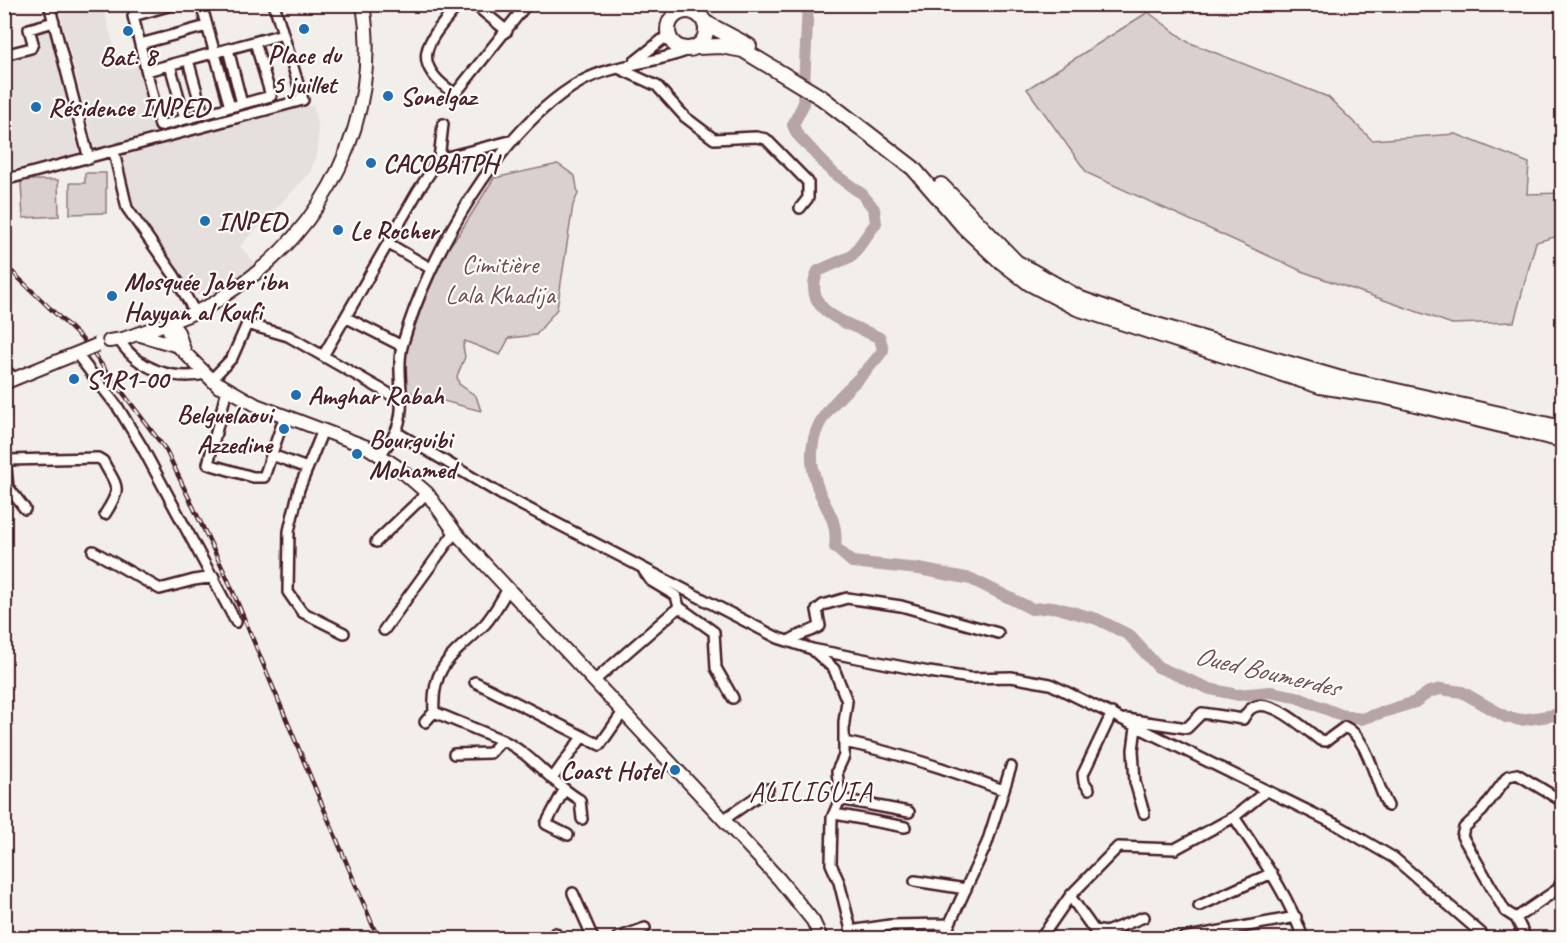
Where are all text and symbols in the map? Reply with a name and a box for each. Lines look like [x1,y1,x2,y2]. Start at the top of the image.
marker: Place du 5 juillet [297,22,311,36]
marker: Bat. 8 [121,24,135,38]
place label: Place du 5 juillet [267,38,343,101]
place label: Bat. 8 [100,40,160,73]
place label: Sonelgaz [400,80,479,113]
marker: Sonelgaz [381,89,395,103]
place label: Résidence INPED [48,91,212,124]
marker: Résidence INPED [29,100,43,114]
place label: CACOBATPH [383,147,502,180]
marker: CACOBATPH [364,156,378,170]
place label: INPED [217,205,289,238]
marker: INPED [198,214,212,228]
place label: Le Rocher [350,214,441,247]
marker: Le Rocher [331,223,345,237]
park label: Cimitière Lala Khadija [445,248,556,311]
place label: Mosquée Jaber ibn Hayyan al Koufi [124,265,289,328]
marker: Mosquée Jaber ibn Hayyan al Koufi [105,289,119,303]
place label: S1R1-00 [86,363,171,396]
marker: S1R1-00 [67,372,81,386]
place label: Amghar Rabah [308,379,445,412]
marker: Amghar Rabah [289,388,303,402]
place label: Belguelaoui Azzedine [177,398,276,461]
marker: Belguelaoui Azzedine [277,422,291,436]
place label: Bourguibi Mohamed [369,423,460,486]
marker: Bourguibi Mohamed [350,447,364,461]
water label: Oued Boumerdes [1192,638,1347,705]
place label: Coast Hotel [560,754,668,787]
marker: Coast Hotel [668,763,682,777]
district label: ALILIGUIA [749,774,873,809]

